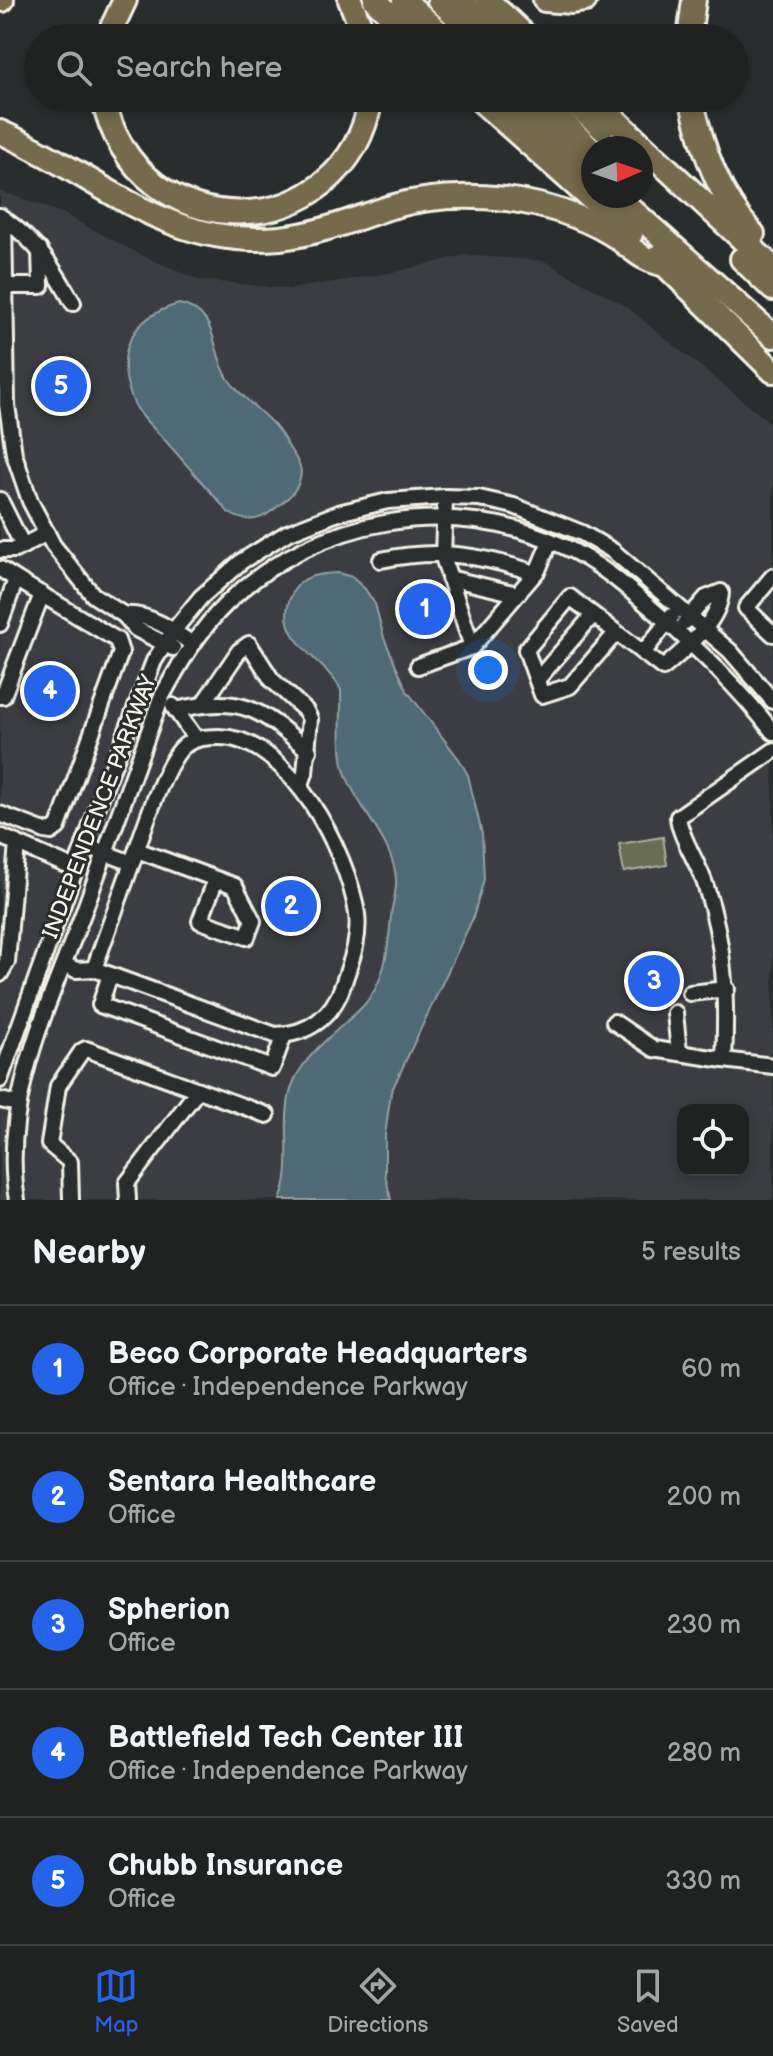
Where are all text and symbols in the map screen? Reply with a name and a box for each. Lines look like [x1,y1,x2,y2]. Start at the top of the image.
search box [24,24,749,112]
icon: search [52,46,96,90]
text: Search here [116,50,282,86]
north arrow [581,136,653,208]
pin: 5 [35,356,87,416]
pin: 1 [399,579,451,639]
your location [468,650,508,690]
pin: 4 [24,661,76,721]
street label: INDEPENDENCE PARKWAY [37,671,163,943]
pin: 2 [265,876,317,936]
pin: 3 [628,951,680,1011]
map controls [677,1104,749,1176]
button: locate [677,1104,749,1176]
text: Nearby [32,1232,146,1273]
text: 5 results [641,1237,741,1268]
text: Beco Corporate Headquarters [108,1336,528,1372]
text: 1 [53,1354,63,1385]
text: 60 m [681,1354,741,1385]
text: Office · Independence Parkway [108,1372,468,1403]
text: Sentara Healthcare [108,1464,376,1500]
text: 2 [50,1482,66,1513]
text: 200 m [667,1482,741,1513]
text: Office [108,1500,176,1531]
text: Spherion [108,1592,230,1628]
text: 3 [50,1610,66,1641]
text: 230 m [666,1610,741,1641]
text: Office [108,1628,176,1659]
text: Battlefield Tech Center III [108,1720,464,1756]
text: 4 [50,1738,66,1769]
text: 280 m [667,1738,741,1769]
text: Office · Independence Parkway [108,1756,468,1787]
text: Chubb Insurance [108,1848,343,1884]
text: 5 [50,1866,66,1897]
text: 330 m [665,1866,741,1897]
text: Office [108,1884,176,1915]
tab: Map [94,1964,139,2039]
tab: Directions [327,1964,428,2039]
tab: Saved [617,1964,679,2039]

